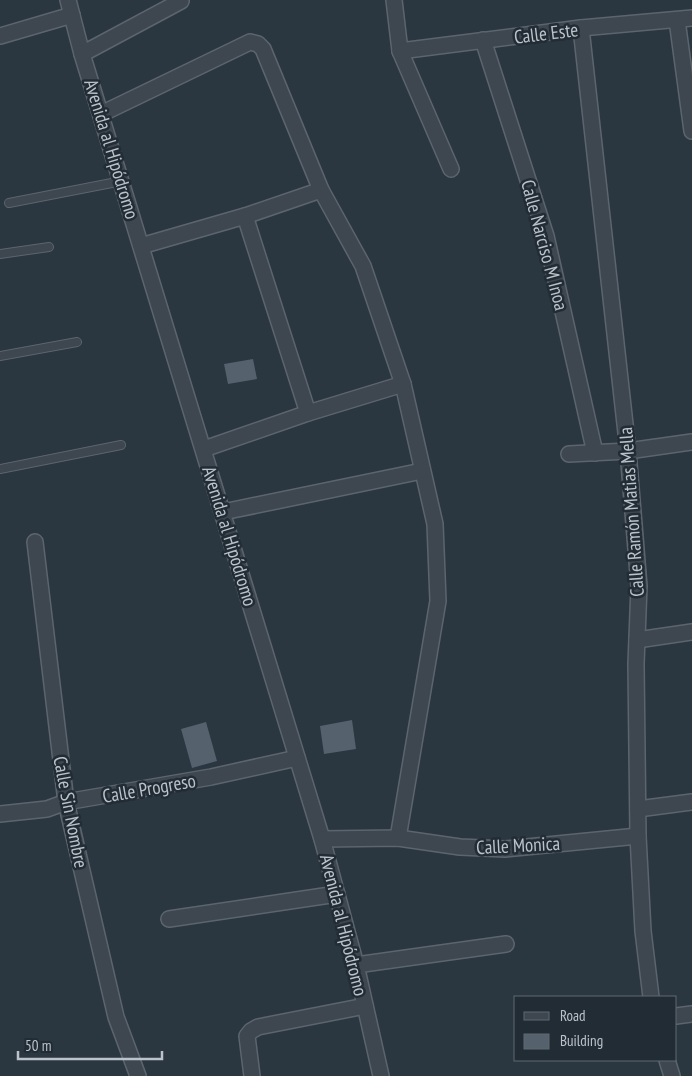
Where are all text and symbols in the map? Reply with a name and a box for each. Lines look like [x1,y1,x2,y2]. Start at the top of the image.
street label: Calle Este [513,17,580,49]
street label: Avenida al Hipódromo [79,76,145,222]
street label: Calle Narciso M Inoa [516,177,574,313]
street label: Calle Ramón Matias Mella [613,426,649,598]
street label: Avenida al Hipódromo [197,463,263,609]
street label: Calle Sin Nombre [48,754,94,870]
street label: Calle Progreso [101,768,197,808]
street label: Calle Monica [475,831,561,859]
street label: Avenida al Hipódromo [315,852,373,998]
legend [514,996,677,1061]
text: Road [560,1006,586,1025]
scale bar [18,1028,161,1060]
text: Building [560,1031,603,1050]
text: 50 m [25,1036,51,1055]

